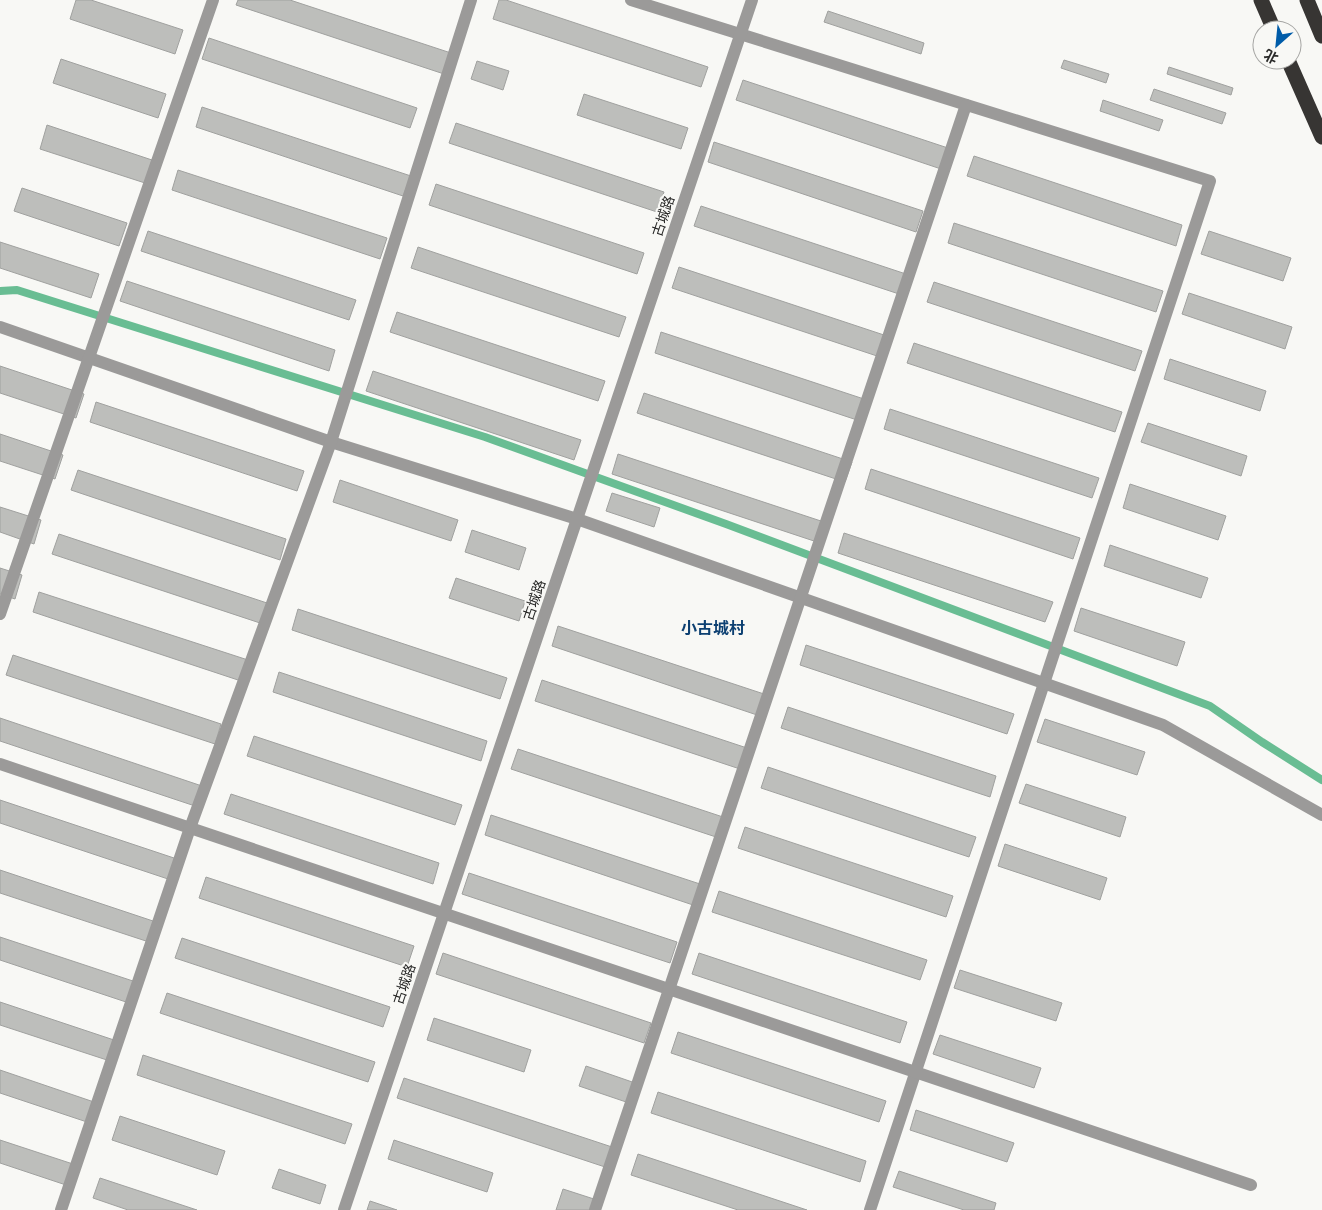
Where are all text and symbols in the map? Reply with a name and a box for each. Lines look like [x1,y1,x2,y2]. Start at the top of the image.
north arrow [1252,20,1302,70]
text: 北 [1261,46,1281,67]
street label: 古城路 [649,194,677,238]
street label: 古城路 [520,578,548,622]
district label: 小古城村 [681,619,745,638]
street label: 古城路 [390,962,418,1006]

